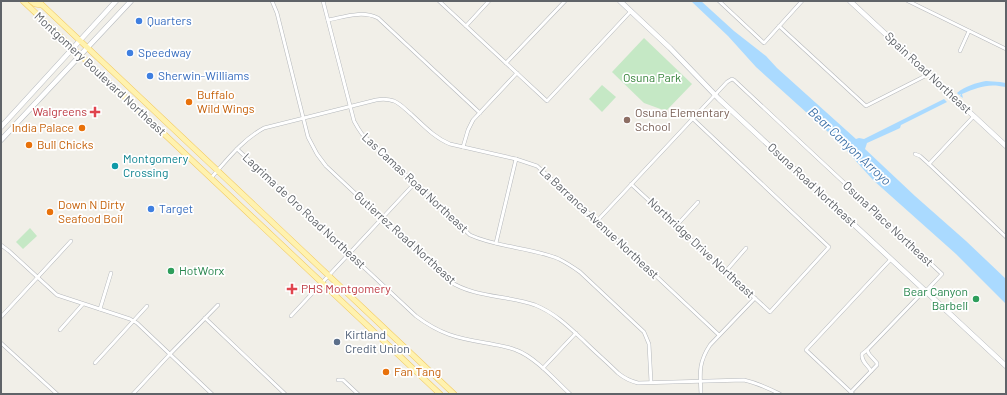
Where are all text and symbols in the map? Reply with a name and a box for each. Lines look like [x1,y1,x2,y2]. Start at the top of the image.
street label: Montgomery Boulevard Northeast [32,9,169,138]
place label: Quarters [147,13,192,27]
marker: Quarters [134,16,144,26]
street label: Spain Road Northeast [883,29,975,116]
place label: Speedway [138,45,191,59]
marker: Speedway [125,48,135,58]
place label: Sherwin-Williams [158,68,250,82]
park label: Osuna Park [623,70,681,84]
marker: Sherwin-Williams [145,71,155,81]
place label: Buffalo Wild Wings [197,87,255,115]
marker: Buffalo Wild Wings [184,97,194,107]
place label: Walgreens [32,104,87,118]
water label: Bear Canyon Arroyo [805,104,895,189]
place label: Osuna Elementary School [635,105,730,133]
marker: Walgreens [90,107,100,117]
marker: Osuna Elementary School [622,115,632,125]
place label: India Palace [12,120,74,134]
marker: India Palace [77,123,87,133]
street label: Las Camas Road Northeast [360,129,472,235]
place label: Bull Chicks [37,137,94,151]
marker: Bull Chicks [24,140,34,150]
street label: Osuna Road Northeast [765,140,860,229]
street label: Lagrima de Oro Road Northeast [240,150,369,271]
place label: Montgomery Crossing [123,151,189,179]
marker: Montgomery Crossing [110,161,120,171]
street label: La Barranca Avenue Northeast [537,163,662,281]
street label: Osuna Place Northeast [841,178,937,269]
street label: Gutierrez Road Northeast [352,188,459,287]
street label: Northridge Drive Northeast [645,194,758,300]
place label: Down N Dirty Seafood Boil [58,197,125,225]
place label: Target [159,201,193,215]
marker: Target [146,204,156,214]
marker: Down N Dirty Seafood Boil [45,207,55,217]
place label: HotWorx [179,263,225,277]
marker: HotWorx [166,266,176,276]
place label: PHS Montgomery [301,281,391,295]
marker: PHS Montgomery [286,283,298,295]
place label: Bear Canyon Barbell [903,284,968,312]
marker: Bear Canyon Barbell [971,294,981,304]
place label: Kirtland Credit Union [345,327,410,355]
marker: Kirtland Credit Union [332,337,342,347]
place label: Fan Tang [394,364,441,378]
marker: Fan Tang [381,367,391,377]

